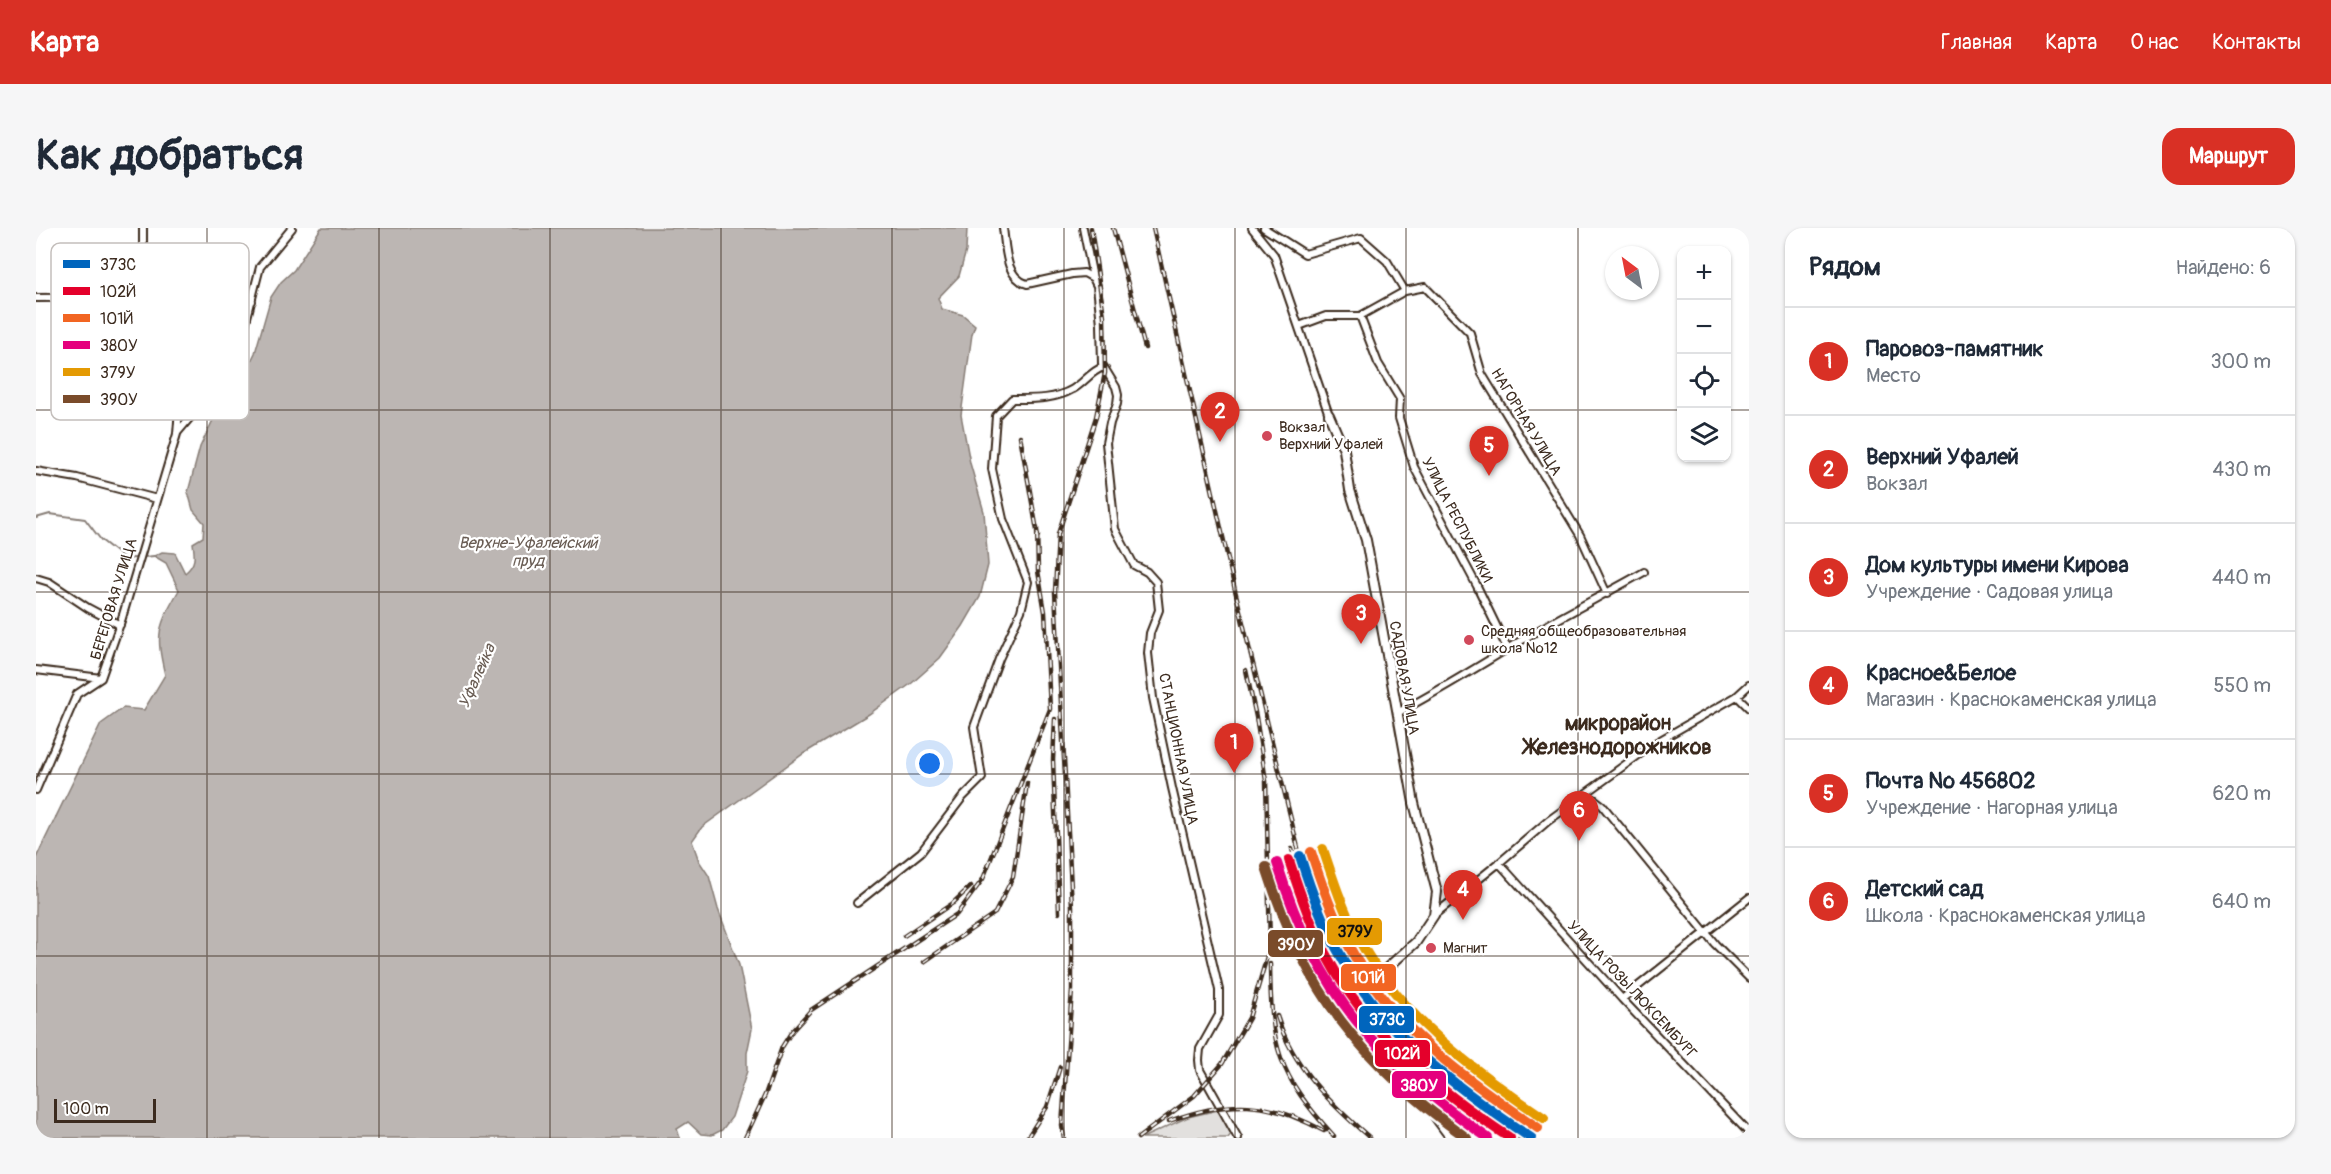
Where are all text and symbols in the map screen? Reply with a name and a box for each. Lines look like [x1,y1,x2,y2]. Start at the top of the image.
text: Карта [30,25,99,60]
text: Главная [1941,29,2012,56]
text: Карта [2045,29,2097,56]
text: О нас [2130,29,2179,56]
text: Контакты [2212,29,2301,56]
button: Маршрут [2162,128,2295,185]
text: Как добраться [36,130,303,182]
legend [51,243,249,420]
north arrow [1605,246,1659,300]
map controls [1677,246,1731,462]
button: + [1677,246,1731,300]
text: Рядом [1809,251,1881,283]
text: 373C [100,255,136,275]
text: Найдено: 6 [2176,255,2271,280]
text: 102Й [100,282,136,302]
button: − [1677,300,1731,354]
text: 101Й [100,309,133,329]
text: Паровоз-памятник [1866,335,2044,363]
text: 380У [100,336,138,356]
text: 1 [1825,349,1832,374]
text: 300 m [2210,349,2271,374]
button: locate [1677,354,1731,408]
text: 379У [100,363,136,383]
text: Место [1866,363,1921,388]
street label: НАГОРНАЯ УЛИЦА [1486,365,1566,479]
text: 390У [100,390,138,410]
pin: 2 [1200,392,1240,442]
button: layers [1677,408,1731,462]
place label: Вокзал Верхний Уфалей [1279,418,1383,454]
pin: 5 [1470,426,1508,476]
marker: Вокзал Верхний Уфалей [1260,429,1274,443]
text: Верхний Уфалей [1866,443,2019,471]
street label: УЛИЦА РЕСПУБЛИКИ [1417,454,1497,586]
text: 2 [1823,457,1834,482]
text: 430 m [2212,457,2271,482]
text: Вокзал [1866,471,1928,496]
water label: Верхне-Уфалейский пруд [459,533,599,571]
street label: БЕРЕГОВАЯ УЛИЦА [86,536,142,662]
text: Дом культуры имени Кирова [1866,551,2129,579]
text: 3 [1823,565,1834,590]
text: 440 m [2212,565,2271,590]
text: Учреждение · Садовая улица [1866,579,2113,604]
pin: 3 [1342,594,1380,644]
street label: САДОВАЯ УЛИЦА [1385,620,1423,737]
place label: Средняя общеобразовательная школа №12 [1481,622,1686,658]
marker: Средняя общеобразовательная школа №12 [1462,633,1476,647]
water label: Уфалейка [454,639,501,711]
text: Красное&Белое [1866,659,2016,687]
street label: СТАНЦИОННАЯ УЛИЦА [1154,672,1202,827]
text: 4 [1823,673,1834,698]
text: 550 m [2214,673,2271,698]
text: Магазин · Краснокаменская улица [1866,687,2157,712]
district label: микрорайон Железнодорожников [1520,710,1712,761]
pin: 1 [1214,724,1254,773]
your location [915,749,944,778]
text: Почта № 456802 [1866,767,2036,795]
text: 5 [1823,781,1834,806]
text: 620 m [2212,781,2271,806]
pin: 6 [1560,792,1598,841]
text: Учреждение · Нагорная улица [1866,795,2118,820]
pin: 4 [1444,870,1482,920]
text: Детский сад [1866,875,1983,903]
text: 6 [1823,889,1834,914]
text: 640 m [2212,889,2271,914]
text: Школа · Краснокаменская улица [1866,903,2145,928]
line badge: 379У [1326,917,1383,946]
street label: УЛИЦА РОЗЫ ЛЮКСЕМБУРГ [1563,917,1701,1063]
text: 379У [1337,922,1373,942]
line badge: 390У [1267,929,1324,958]
text: 390У [1277,935,1315,955]
place label: Магнит [1443,939,1488,958]
marker: Магнит [1424,941,1438,955]
line badge: 101Й [1340,963,1397,992]
text: 101Й [1351,968,1385,988]
line badge: 373C [1358,1005,1415,1034]
text: 373C [1369,1010,1405,1030]
line badge: 102Й [1374,1039,1431,1068]
text: 102Й [1384,1044,1420,1064]
line badge: 380У [1391,1070,1447,1099]
text: 380У [1400,1076,1438,1096]
scale bar [54,1096,156,1124]
text: 100 m [63,1099,109,1119]

